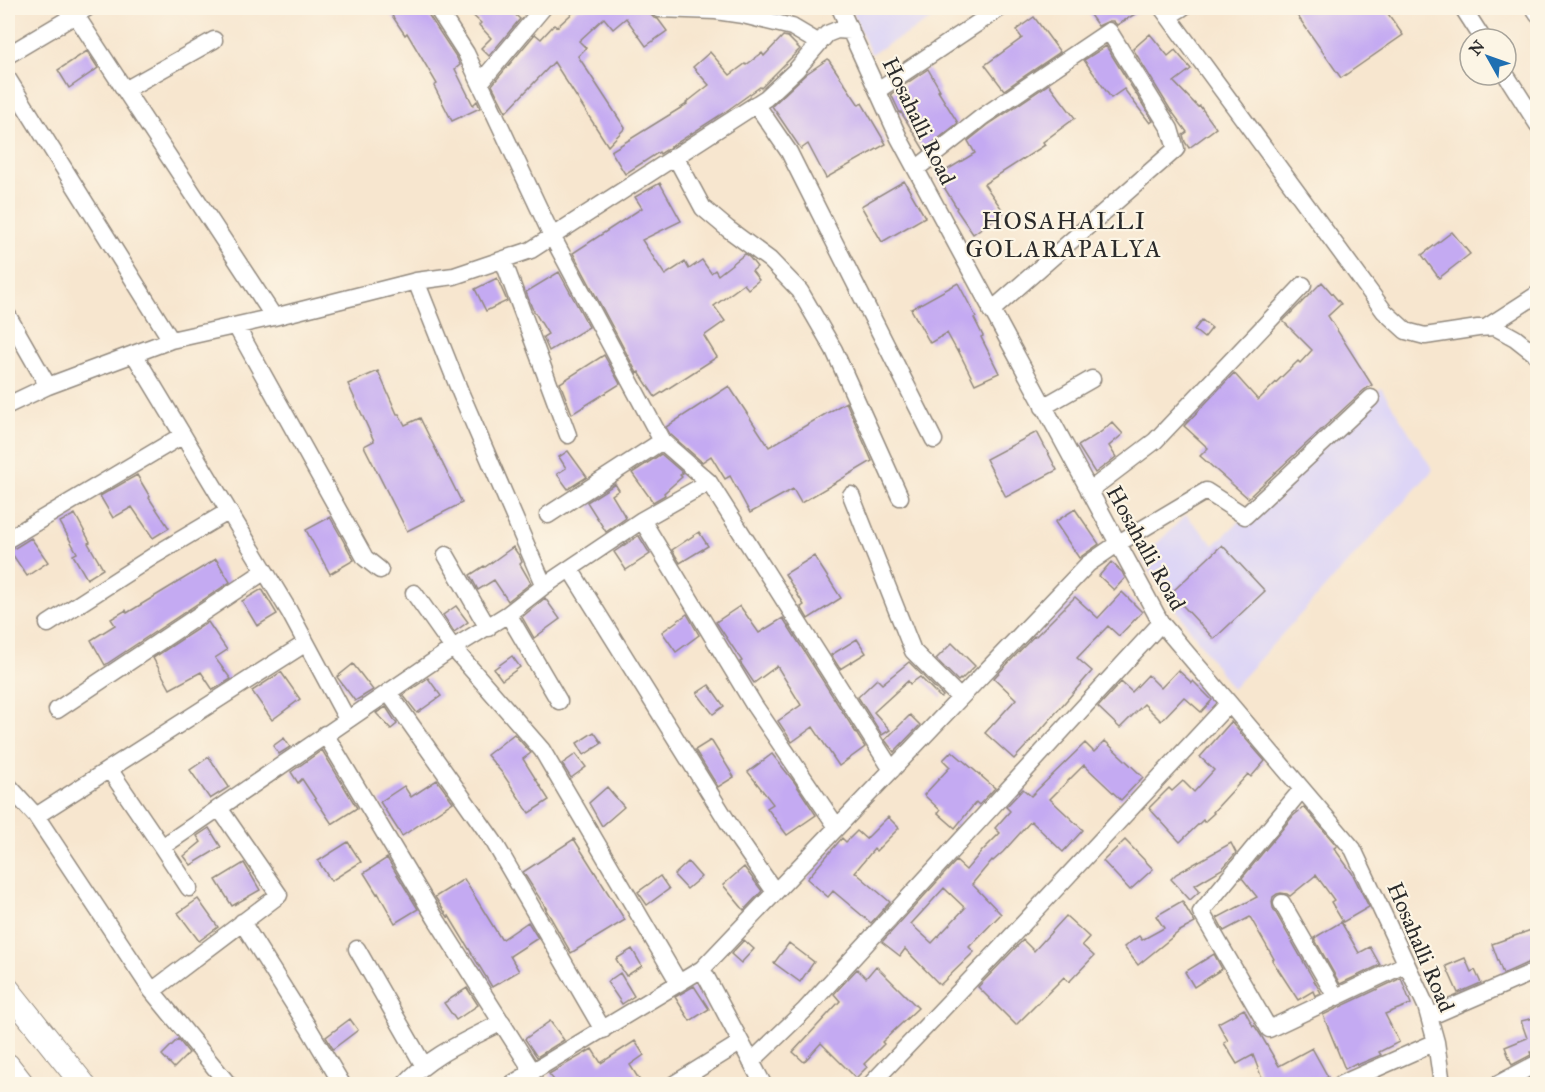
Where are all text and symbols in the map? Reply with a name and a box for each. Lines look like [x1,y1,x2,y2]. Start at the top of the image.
north arrow [1458,27,1518,87]
text: N [1465,36,1489,59]
street label: Hosahalli Road [877,53,961,189]
district label: HOSAHALLI GOLARAPALYA [965,206,1163,264]
street label: Hosahalli Road [1101,481,1191,615]
street label: Hosahalli Road [1382,878,1460,1016]

